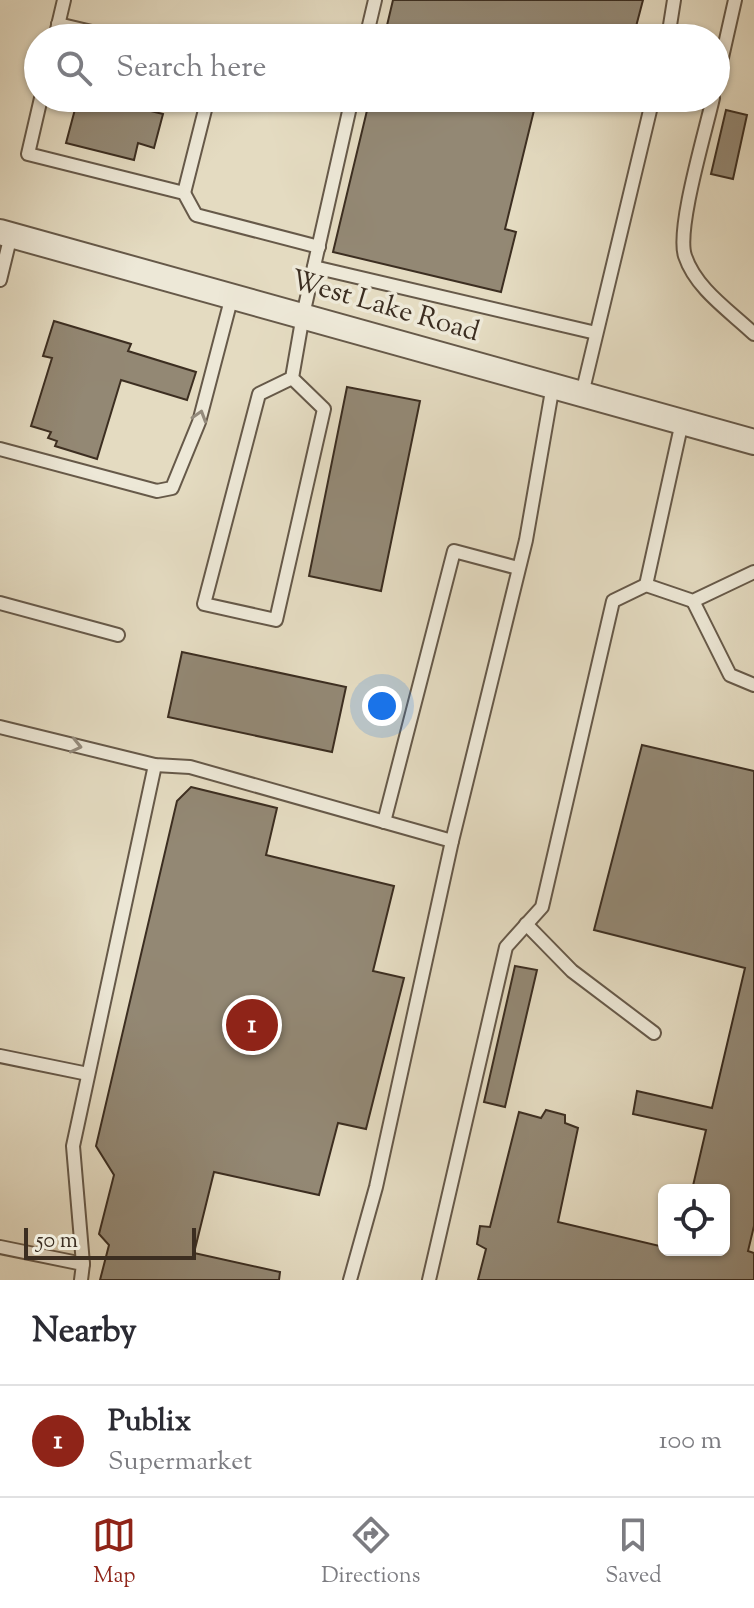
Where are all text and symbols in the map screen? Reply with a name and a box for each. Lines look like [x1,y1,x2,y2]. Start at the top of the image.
search box [24,24,730,112]
icon: search [52,46,96,90]
text: Search here [116,47,266,90]
street label: West Lake Road [286,261,484,353]
one-way arrow [191,409,207,423]
your location [362,686,402,726]
one-way arrow [68,736,82,753]
pin: 1 [226,995,278,1055]
map controls [658,1184,730,1256]
button: locate [658,1184,730,1256]
scale bar [24,1224,196,1260]
text: 50 m [36,1226,78,1258]
text: Nearby [32,1308,137,1357]
text: Publix [108,1401,191,1444]
text: 1 [54,1423,62,1460]
text: 100 m [659,1423,722,1460]
text: Supermarket [108,1444,252,1481]
tab: Map [92,1513,136,1593]
tab: Directions [321,1513,420,1593]
tab: Saved [605,1513,662,1593]

